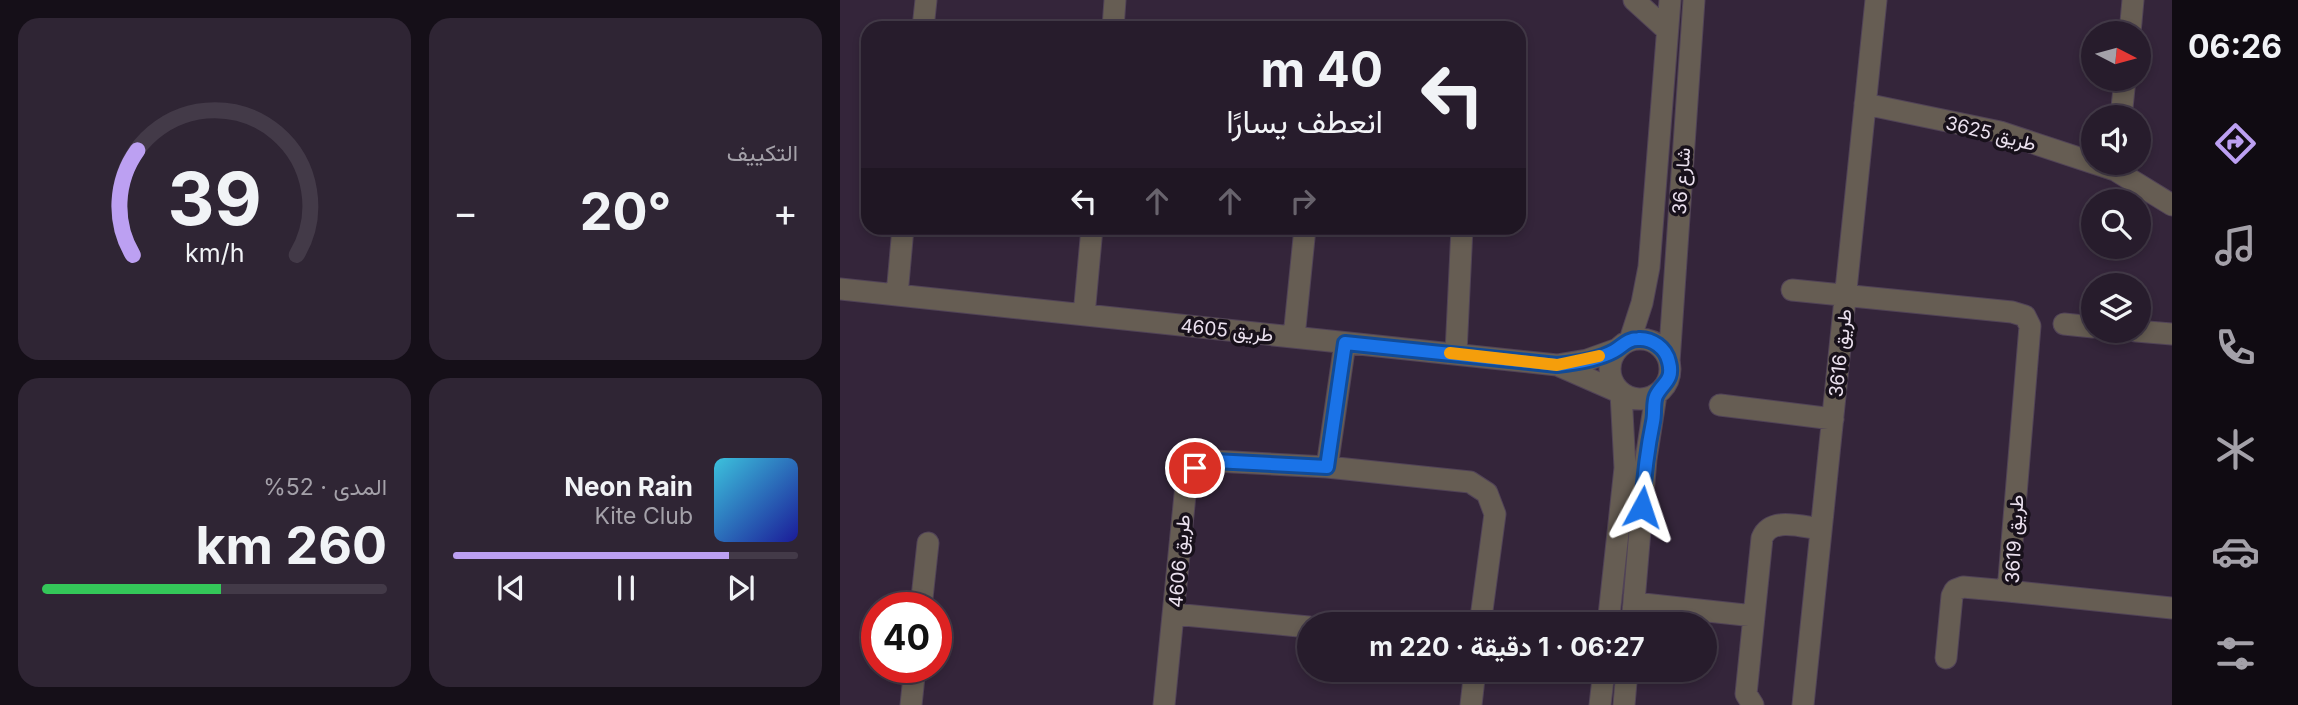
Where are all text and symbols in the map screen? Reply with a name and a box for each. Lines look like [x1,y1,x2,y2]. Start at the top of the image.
north arrow [2081,21,2151,91]
map controls [2081,21,2151,343]
text: 06:26 [2188,27,2282,66]
text: 40 m [1260,40,1383,99]
icon: left [1407,49,1498,140]
text: انعطف يسارًا [1226,102,1383,141]
button: sound [2081,105,2151,175]
street label: طريق 3625 [1943,111,2038,156]
icon: directions [2211,119,2260,168]
text: التكييف [727,139,798,167]
street label: شارع 36 [1668,147,1696,215]
text: 39 [167,154,262,243]
text: 20° [580,180,671,243]
icon: left [1065,182,1103,220]
icon: ahead [1138,182,1176,220]
icon: ahead [1211,182,1249,220]
icon: right [1284,182,1322,220]
text: − [453,189,478,235]
text: + [773,189,798,235]
button: search [2081,189,2151,259]
icon: music [2211,221,2260,270]
text: km/h [185,238,244,268]
button: layers [2081,273,2151,343]
street label: طريق 3616 [1824,308,1857,398]
street label: طريق 4605 [1179,314,1275,347]
icon: phone [2211,323,2260,372]
icon: climate [2211,425,2260,474]
pin [1165,438,1225,498]
icon: arrive [1176,449,1214,487]
position arrow [1605,470,1679,544]
text: Neon Rain [564,471,693,502]
text: المدى · 52% [263,473,387,501]
street label: طريق 3619 [2001,494,2028,584]
text: Kite Club [594,502,693,530]
street label: طريق 4606 [1164,513,1195,609]
text: 260 km [195,514,387,577]
icon: car [2211,527,2260,576]
icon: previous [492,569,530,607]
icon: pause [607,569,645,607]
icon: next [722,569,760,607]
speed limit sign: 40 [861,592,952,683]
icon: filters [2211,629,2260,678]
text: 06:27 · 1 دقيقة · 220 m [1369,631,1645,662]

